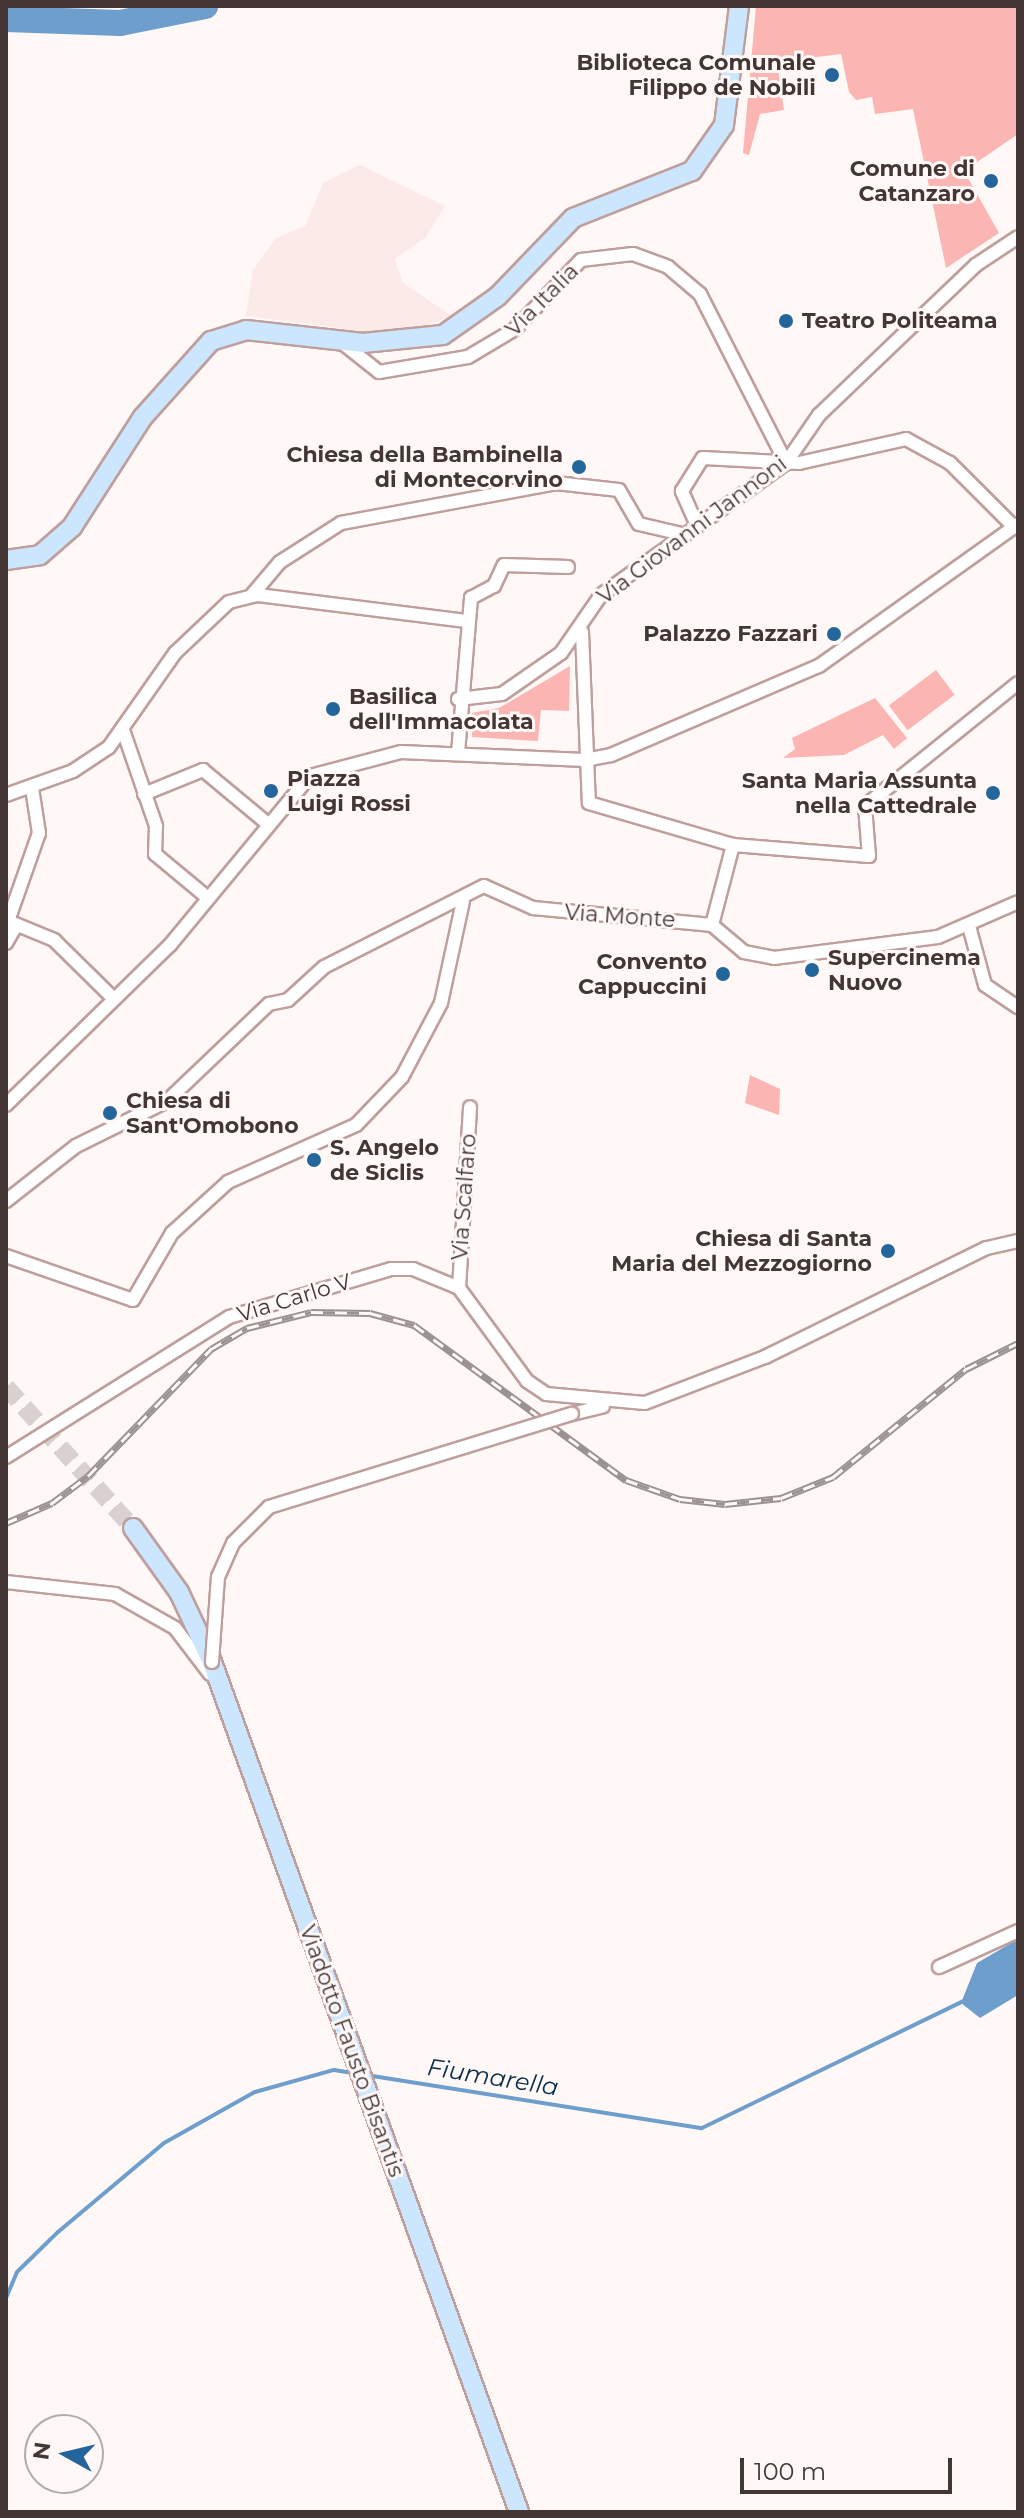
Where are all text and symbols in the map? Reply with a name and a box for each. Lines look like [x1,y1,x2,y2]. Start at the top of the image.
place label: Biblioteca Comunale Filippo de Nobili [576,49,816,100]
marker: Biblioteca Comunale Filippo de Nobili [823,66,841,84]
place label: Comune di Catanzaro [850,155,975,206]
marker: Comune di Catanzaro [982,172,1000,190]
street label: Via Italia [500,258,584,342]
place label: Teatro Politeama [802,308,997,334]
marker: Teatro Politeama [777,312,795,330]
place label: Chiesa della Bambinella di Montecorvino [286,441,563,492]
street label: Via Giovanni Jannoni [592,450,792,610]
marker: Chiesa della Bambinella di Montecorvino [570,458,588,476]
place label: Palazzo Fazzari [643,621,818,647]
marker: Palazzo Fazzari [825,625,843,643]
place label: Basilica dell'Immacolata [349,683,534,734]
marker: Basilica dell'Immacolata [324,700,342,718]
place label: Piazza Luigi Rossi [287,765,411,816]
place label: Santa Maria Assunta nella Cattedrale [742,767,977,818]
marker: Piazza Luigi Rossi [262,782,280,800]
marker: Santa Maria Assunta nella Cattedrale [984,784,1002,802]
street label: Via Monte [564,899,676,933]
place label: Supercinema Nuovo [828,944,981,996]
place label: Convento Cappuccini [578,948,707,1000]
marker: Supercinema Nuovo [803,961,821,979]
marker: Convento Cappuccini [714,965,732,983]
place label: Chiesa di Sant'Omobono [126,1087,299,1138]
marker: Chiesa di Sant'Omobono [101,1104,119,1122]
street label: Via Scalfaro [446,1133,482,1261]
place label: S. Angelo de Siclis [330,1134,439,1186]
marker: S. Angelo de Siclis [305,1151,323,1169]
place label: Chiesa di Santa Maria del Mezzogiorno [611,1225,872,1276]
marker: Chiesa di Santa Maria del Mezzogiorno [879,1242,897,1260]
street label: Via Carlo V [234,1268,354,1328]
street label: Viadotto Fausto Bisantis [294,1922,410,2180]
water label: Fiumarella [425,2052,561,2102]
north arrow [24,2414,104,2494]
text: N [27,2440,56,2462]
scale bar [744,2442,956,2492]
text: 100 m [754,2457,826,2486]

